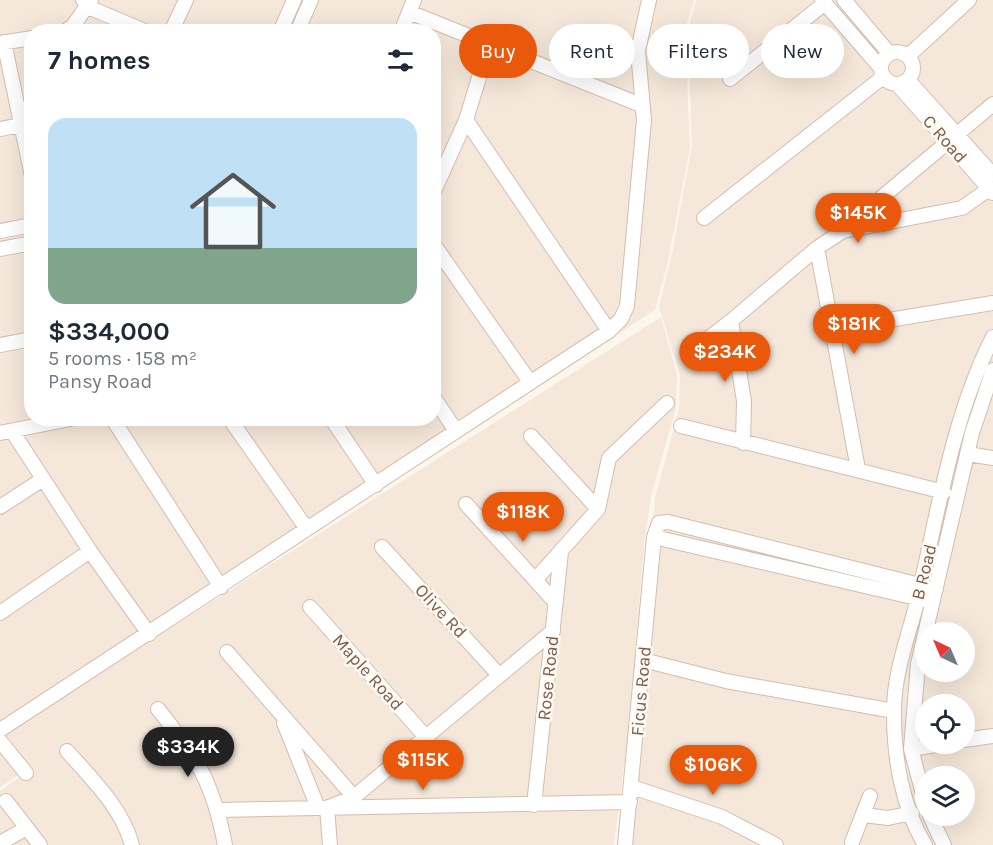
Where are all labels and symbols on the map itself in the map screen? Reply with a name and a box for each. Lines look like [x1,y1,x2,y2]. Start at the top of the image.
street label: C Road [918,110,972,168]
pin: $145K [816,193,900,244]
pin: $181K [812,304,896,355]
pin: $234K [683,332,767,383]
pin: $118K [481,492,565,543]
street label: B Road [906,542,942,602]
street label: Olive Rd [410,579,472,643]
north arrow [915,622,975,682]
street label: Maple Road [328,629,408,715]
street label: Rose Road [533,634,563,722]
street label: Ficus Road [626,645,656,737]
pin: $334K [146,727,230,778]
pin: $115K [381,740,465,791]
pin: $106K [671,745,755,796]

